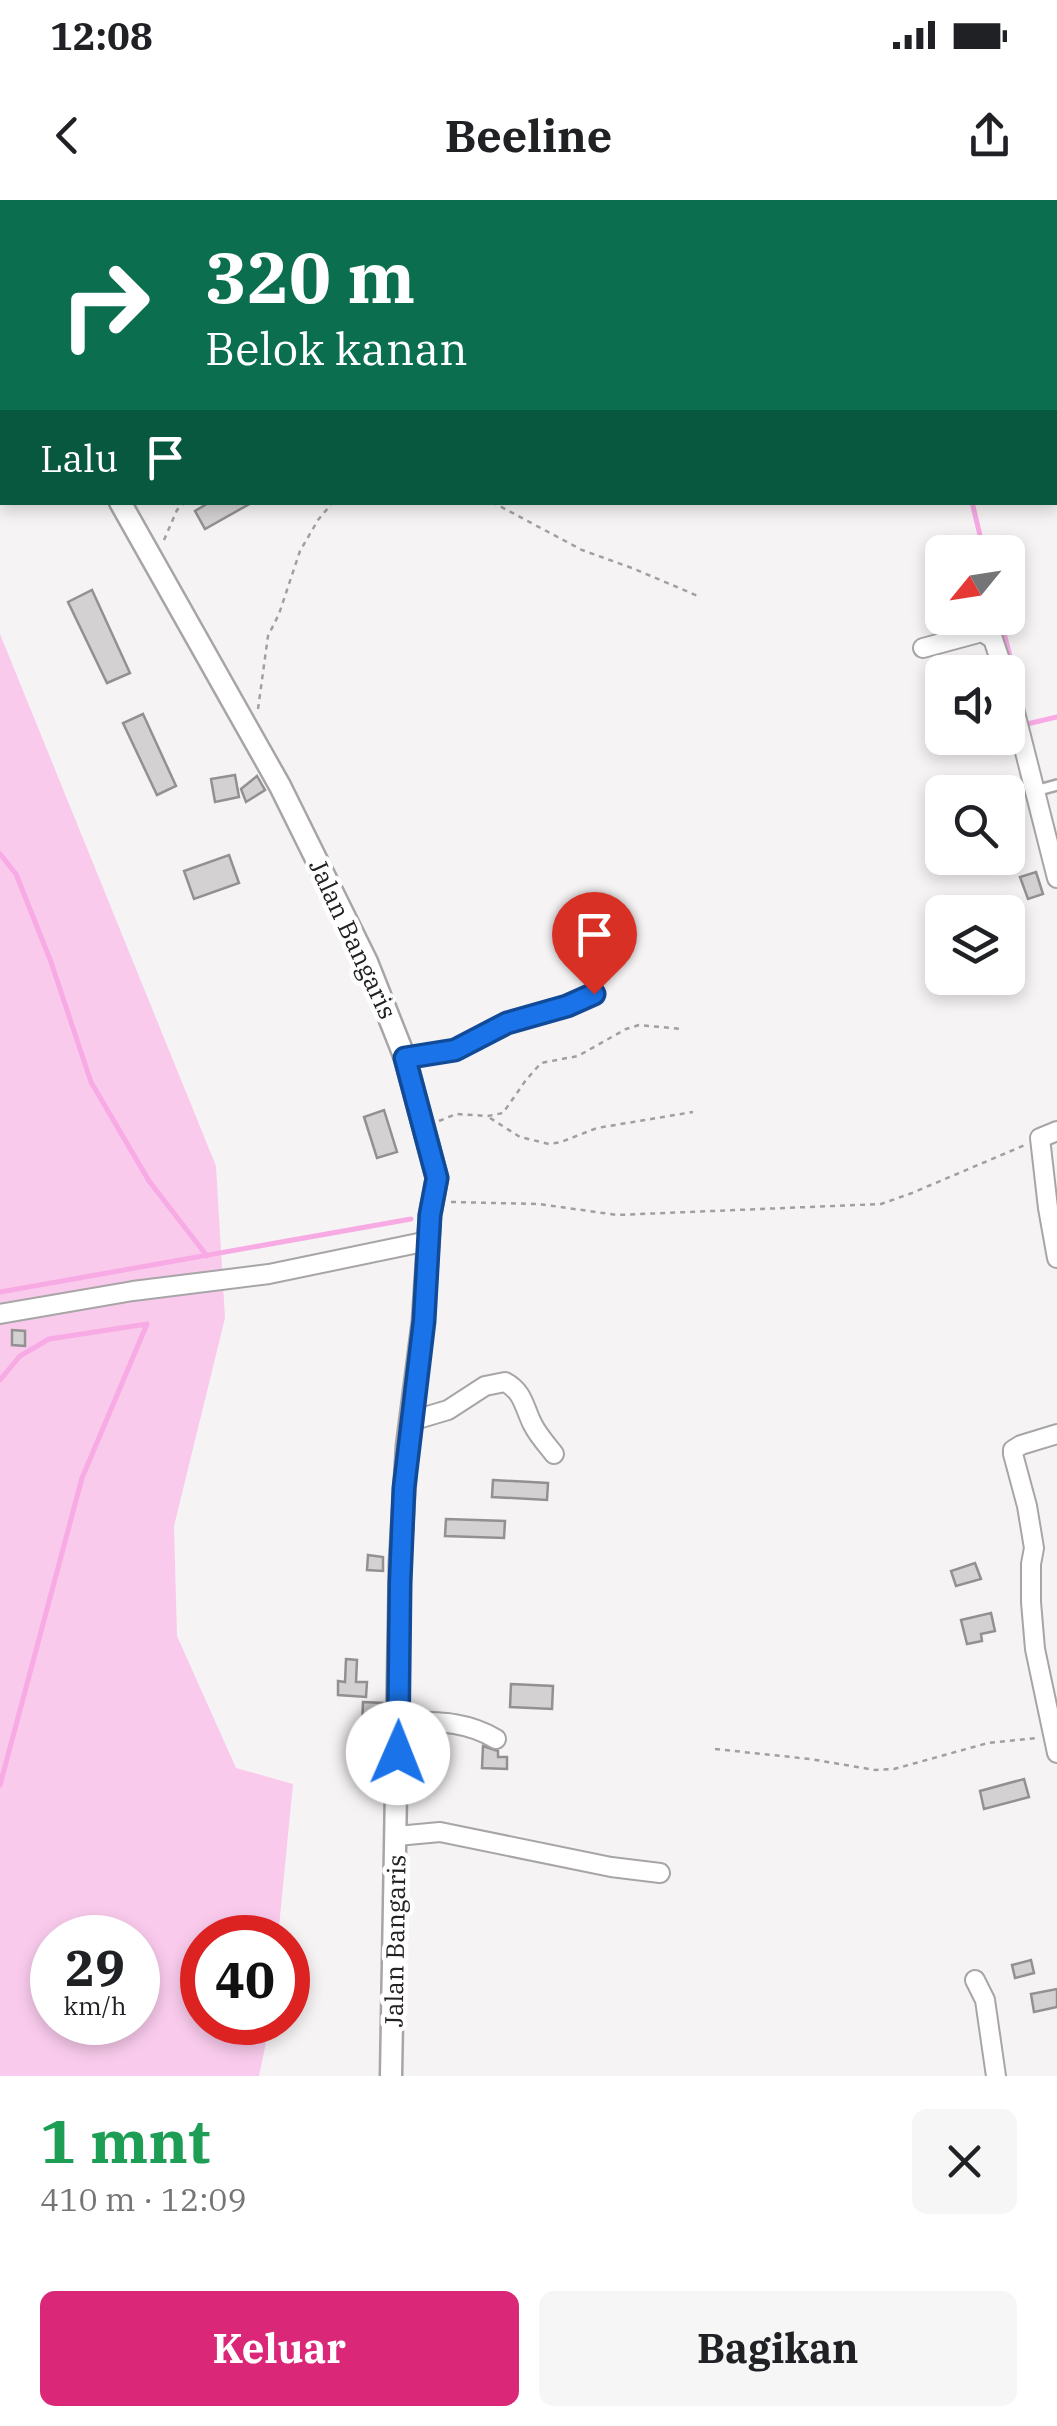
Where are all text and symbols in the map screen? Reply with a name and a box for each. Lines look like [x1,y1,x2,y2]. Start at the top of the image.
text: 12:08 [50,11,153,60]
text: Beeline [445,106,612,164]
icon: back [40,108,95,163]
icon: share [962,108,1017,163]
text: 320 m [205,231,415,322]
icon: right [40,240,170,370]
text: Belok kanan [205,319,468,377]
icon: arrive [138,430,193,485]
text: Lalu [40,433,118,482]
north arrow [925,535,1025,635]
map controls [925,535,1025,995]
button: sound [925,655,1025,755]
button: search [925,775,1025,875]
street label: Jalan Bangaris [302,854,405,1024]
pin [552,892,637,995]
button: layers [925,895,1025,995]
icon: arrive [567,907,622,962]
position arrow [346,1701,450,1805]
street label: Jalan Bangaris [376,1854,413,2028]
speed limit sign: 40 [180,1915,310,2045]
text: 29 [65,1935,125,2000]
text: km/h [63,1989,127,2022]
text: 1 mnt [40,2101,210,2180]
button: close [912,2109,1017,2214]
text: 410 m · 12:09 [40,2178,247,2220]
button: Keluar [40,2291,519,2406]
button: Bagikan [539,2291,1017,2406]

